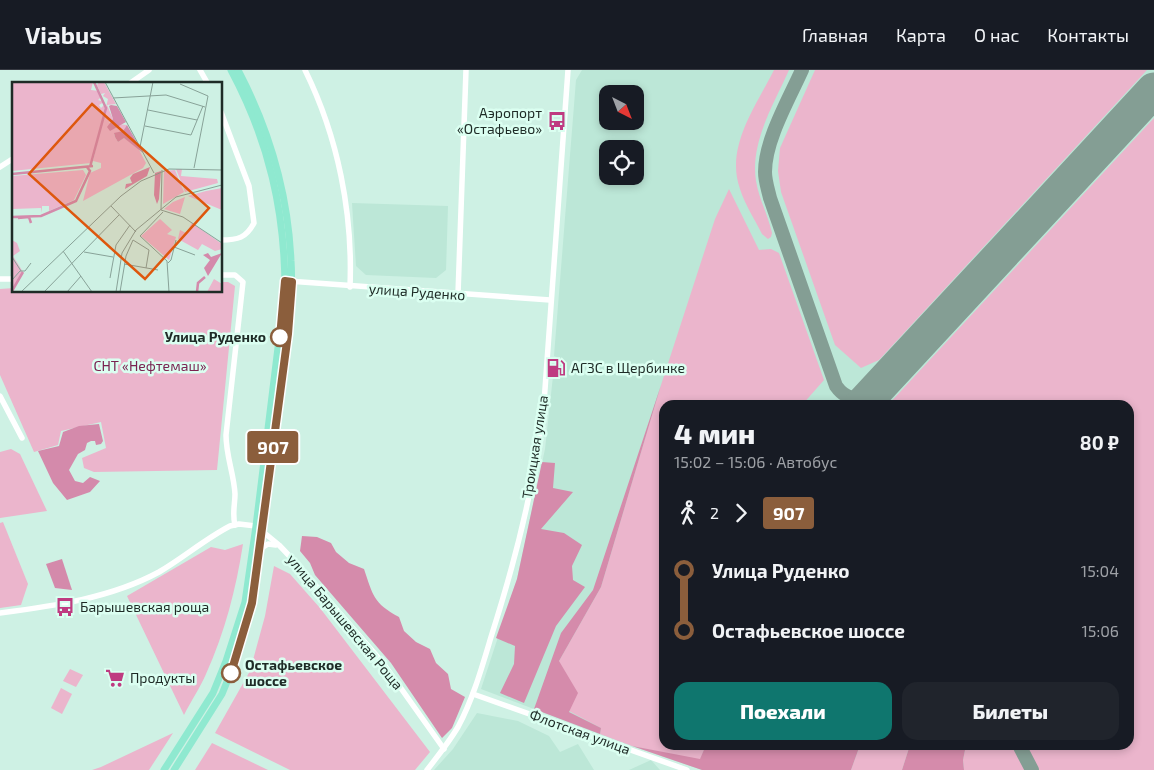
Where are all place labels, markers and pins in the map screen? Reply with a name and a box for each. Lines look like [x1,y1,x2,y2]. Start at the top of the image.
place label: Аэропорт «Остафьево» [457,104,542,137]
bus stop icon: Аэропорт «Остафьево» [546,110,568,132]
marker: Улица Руденко [270,327,290,347]
place label: Улица Руденко [165,328,266,345]
fuel station icon: АГЗС в Щербинке [545,357,567,379]
place label: АГЗС в Щербинке [571,359,685,376]
bus stop icon: Барышевская роща [54,596,76,618]
place label: Барышевская роща [80,598,209,615]
place label: Остафьевское шоссе [245,656,342,689]
marker: Остафьевское шоссе [221,663,241,683]
supermarket icon: Продукты [104,667,126,689]
place label: Продукты [130,669,195,686]

